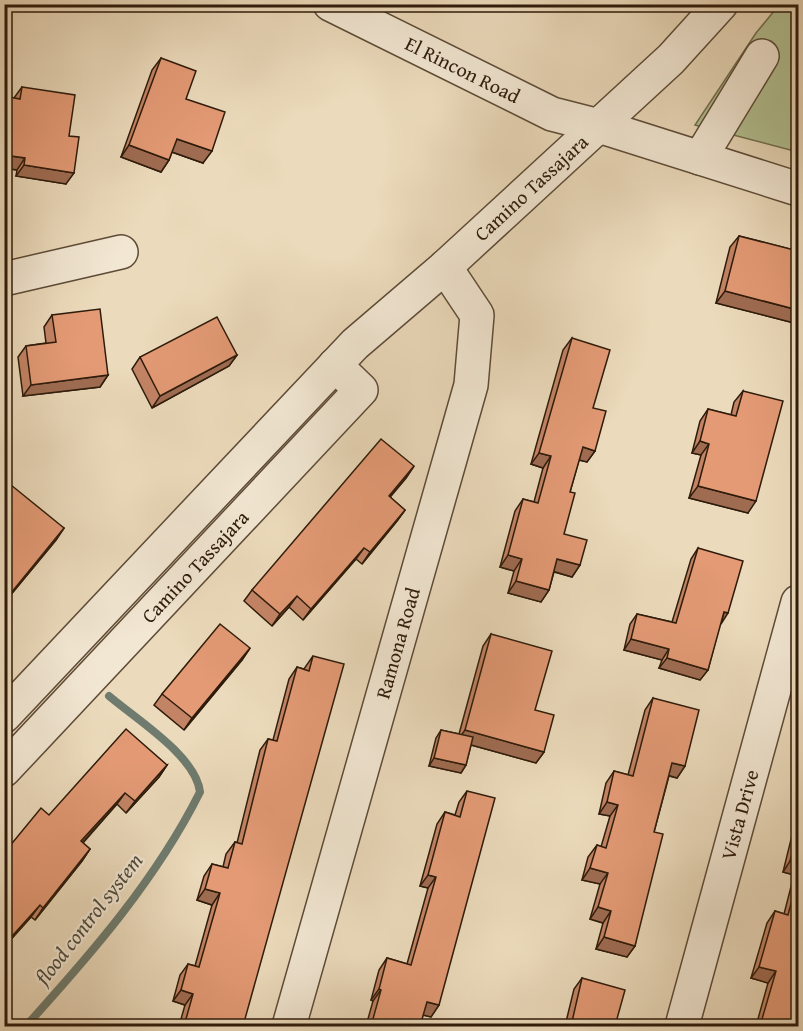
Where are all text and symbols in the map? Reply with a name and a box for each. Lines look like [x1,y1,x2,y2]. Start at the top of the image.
street label: El Rincon Road [400,28,526,110]
street label: Camino Tassajara [467,127,595,247]
street label: Camino Tassajara [134,503,256,629]
street label: Ramona Road [368,584,427,702]
street label: Vista Drive [713,766,766,863]
water label: flood control system [27,846,150,992]

